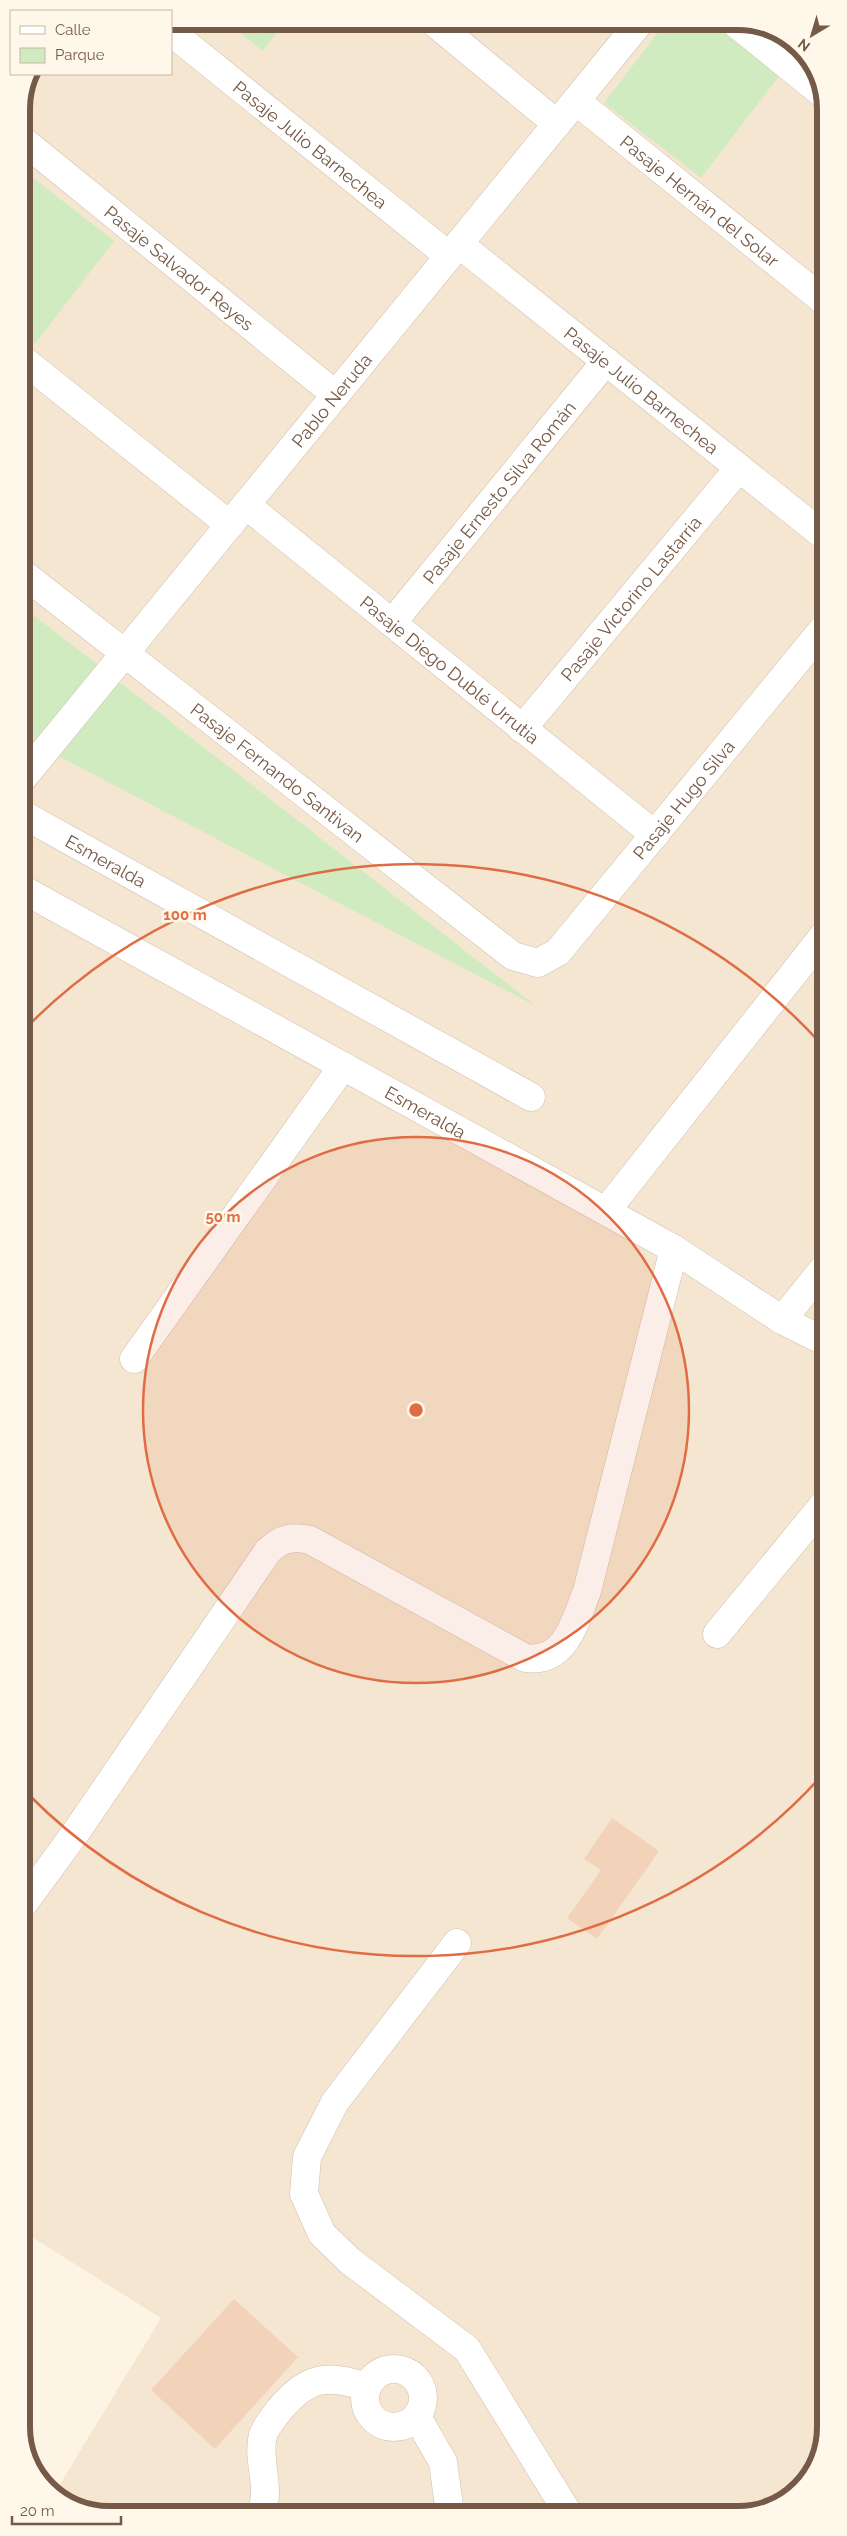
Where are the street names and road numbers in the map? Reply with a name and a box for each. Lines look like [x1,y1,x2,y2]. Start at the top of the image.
street label: Pasaje Julio Barnechea [229,76,392,213]
street label: Pasaje Hernán del Solar [616,131,784,271]
street label: Pasaje Salvador Reyes [100,201,258,335]
street label: Pasaje Julio Barnechea [560,322,723,458]
street label: Pablo Neruda [287,349,376,451]
street label: Pasaje Ernesto Silva Román [418,397,580,587]
street label: Pasaje Victorino Lastarria [556,512,705,685]
street label: Pasaje Diego Dublé Urrutia [356,591,544,748]
street label: Pasaje Fernando Santivan [187,698,368,846]
street label: Pasaje Hugo Silva [628,736,738,863]
street label: Esmeralda [62,830,150,891]
street label: Esmeralda [382,1081,470,1142]

